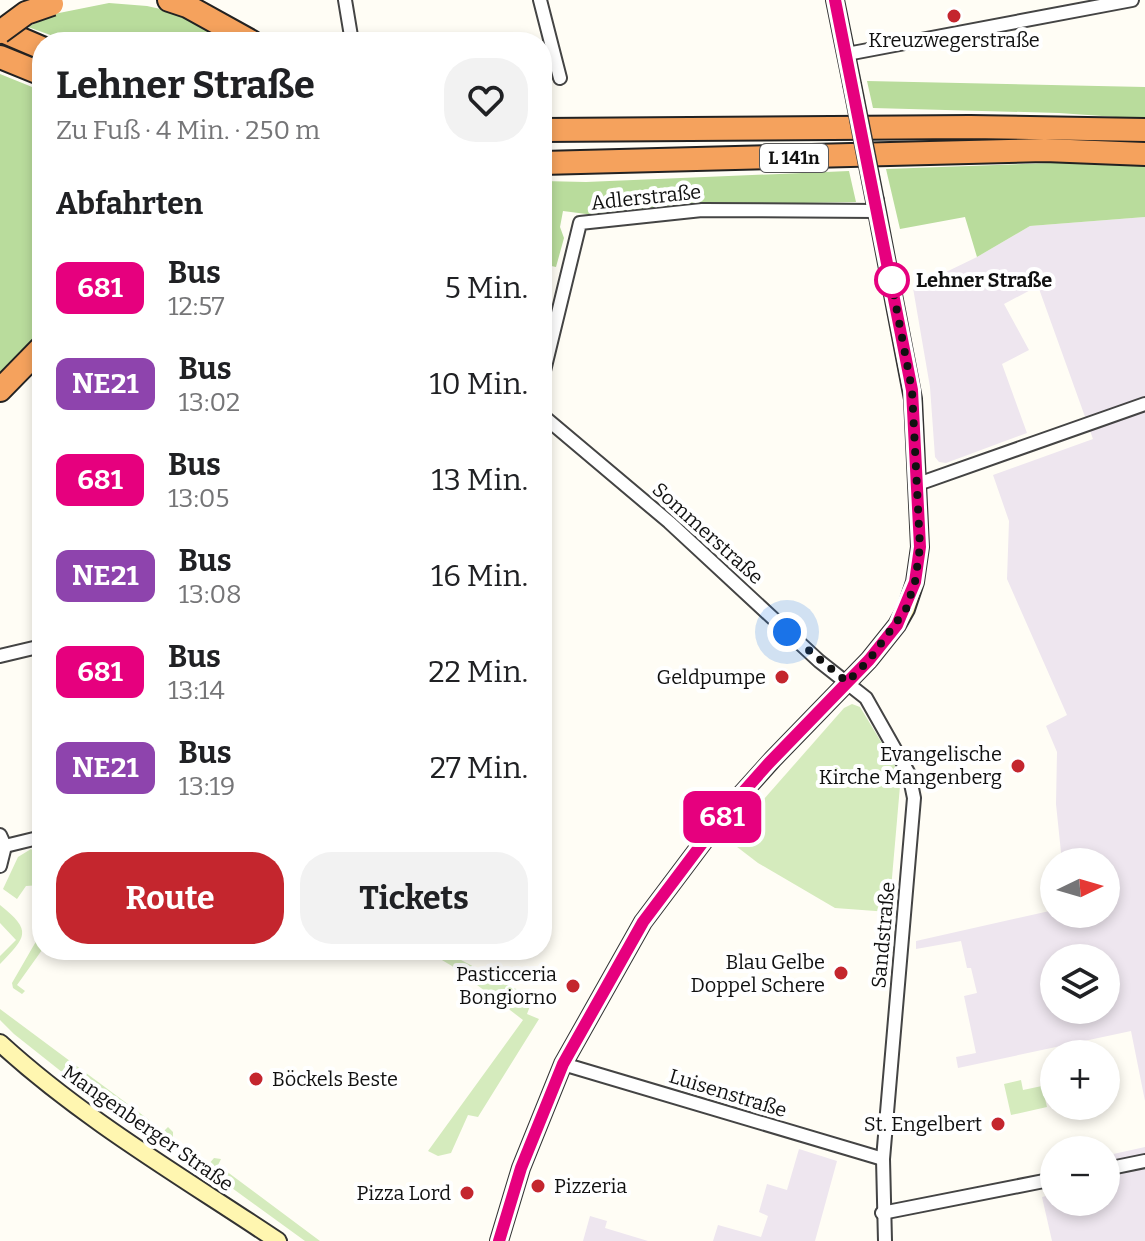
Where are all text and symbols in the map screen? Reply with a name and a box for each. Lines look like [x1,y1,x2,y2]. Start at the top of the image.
marker: Kreuzwegerstraße [945,7,963,25]
place label: Kreuzwegerstraße [868,28,1040,52]
button: heart [444,58,528,142]
text: Lehner Straße [56,62,315,108]
text: Zu Fuß · 4 Min. · 250 m [56,115,320,146]
road number: L 141n [760,144,828,172]
street label: Adlerstraße [590,179,702,215]
text: Abfahrten [56,186,203,222]
text: Bus [168,255,221,291]
marker: Lehner Straße [875,263,909,297]
place label: Lehner Straße [916,268,1052,292]
text: 5 Min. [445,270,528,306]
text: 681 [77,271,123,304]
text: 12:57 [168,291,225,322]
text: Bus [179,351,231,387]
text: 10 Min. [429,366,528,402]
text: NE21 [72,367,139,400]
text: 13:02 [179,387,240,418]
text: Bus [168,447,221,483]
text: 13 Min. [432,462,528,498]
text: 681 [77,463,123,496]
street label: Sommerstraße [648,477,768,589]
text: 13:05 [168,483,229,514]
text: Bus [179,543,231,579]
text: 16 Min. [431,558,528,594]
text: NE21 [72,559,139,592]
text: 13:08 [179,579,242,610]
your location [767,612,807,652]
text: Bus [168,639,221,675]
text: 22 Min. [428,654,528,690]
text: 681 [77,655,123,688]
place label: Geldpumpe [656,665,766,689]
marker: Geldpumpe [773,668,791,686]
text: 13:14 [168,675,225,706]
text: Bus [179,735,231,771]
place label: Evangelische Kirche Mangenberg [819,742,1002,789]
text: 27 Min. [430,750,528,786]
text: NE21 [72,751,139,784]
marker: Evangelische Kirche Mangenberg [1009,757,1027,775]
text: 13:19 [179,771,235,802]
line badge: 681 [676,791,768,843]
text: 681 [699,800,745,833]
north arrow [1040,848,1120,928]
map controls [1040,848,1120,1216]
button: Route [56,852,284,944]
button: Tickets [300,852,528,944]
street label: Sandstraße [866,881,900,989]
button: layers [1040,944,1120,1024]
place label: Blau Gelbe Doppel Schere [690,950,825,997]
place label: Pasticceria Bongiorno [456,962,557,1009]
marker: Blau Gelbe Doppel Schere [832,964,850,982]
marker: Pasticceria Bongiorno [564,977,582,995]
button: + [1040,1040,1120,1120]
street label: Mangenberger Straße [58,1060,238,1196]
street label: Luisenstraße [666,1064,790,1122]
place label: Böckels Beste [272,1067,398,1091]
marker: Böckels Beste [247,1070,265,1088]
place label: St. Engelbert [864,1112,982,1136]
marker: St. Engelbert [989,1115,1007,1133]
button: − [1040,1136,1120,1216]
place label: Pizzeria [554,1174,627,1198]
marker: Pizzeria [529,1177,547,1195]
place label: Pizza Lord [357,1181,451,1205]
marker: Pizza Lord [458,1184,476,1202]

